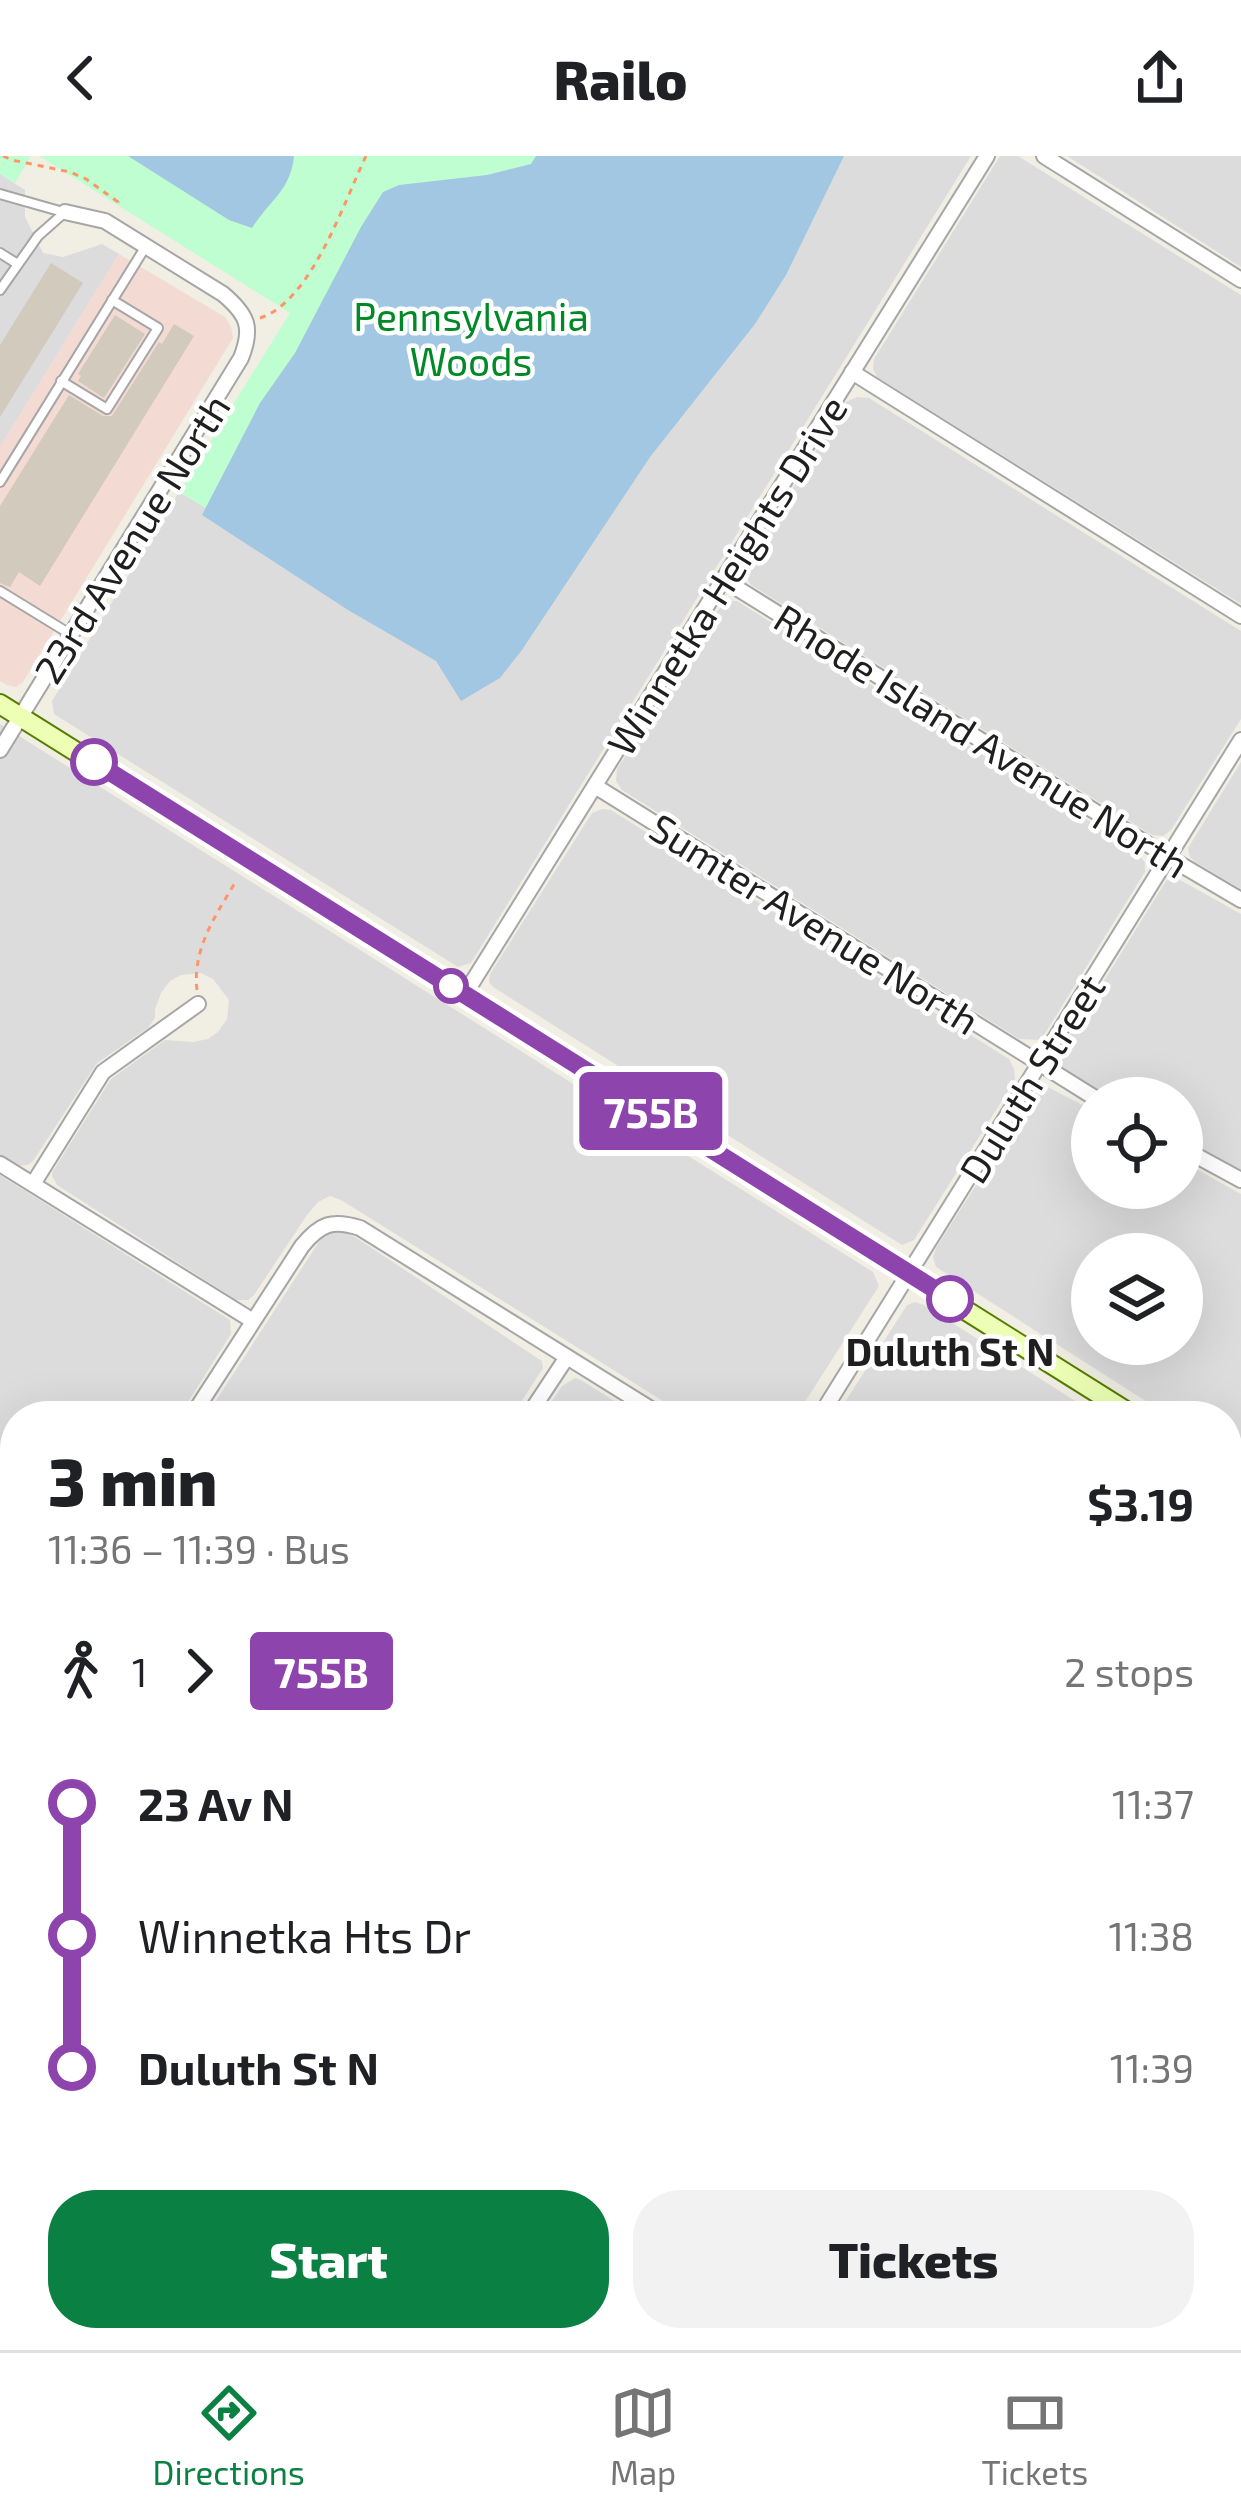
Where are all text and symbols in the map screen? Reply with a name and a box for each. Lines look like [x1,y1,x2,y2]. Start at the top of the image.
icon: back [48,45,114,111]
icon: share [1127,45,1193,111]
text: Railo [554,46,687,111]
park label: Pennsylvania Woods [353,292,589,384]
street label: 23rd Avenue North [23,385,239,691]
street label: Winnetka Heights Drive [596,387,856,763]
street label: Rhode Island Avenue North [766,593,1198,887]
unlabelled marker [72,740,116,784]
street label: Sumter Avenue North [642,803,988,1043]
street label: Duluth Street [948,965,1114,1191]
unlabelled marker [435,970,467,1002]
line badge: 755B [567,1072,735,1150]
map controls [1071,1077,1203,1365]
button: locate [1071,1077,1203,1209]
text: 755B [603,1086,699,1136]
button: layers [1071,1233,1203,1365]
marker: Duluth St N [928,1277,972,1321]
place label: Duluth St N [846,1327,1054,1374]
text: 3 min [48,1440,218,1519]
text: $3.19 [1087,1476,1194,1530]
text: 11:36 – 11:39 · Bus [48,1525,350,1572]
icon: walk [48,1638,114,1704]
icon: forward [166,1638,232,1704]
text: 755B [274,1646,369,1696]
text: 1 [132,1648,148,1695]
text: 2 stops [1064,1648,1194,1695]
text: 23 Av N [138,1776,293,1830]
text: 11:37 [1112,1780,1194,1827]
text: Winnetka Hts Dr [138,1908,471,1962]
text: 11:38 [1108,1912,1194,1959]
text: Duluth St N [138,2040,379,2094]
text: 11:39 [1110,2044,1194,2091]
button: Start [48,2190,609,2328]
button: Tickets [633,2190,1194,2328]
tab: Directions [153,2380,305,2492]
tab: Map [610,2380,676,2492]
tab: Tickets [981,2380,1088,2492]

